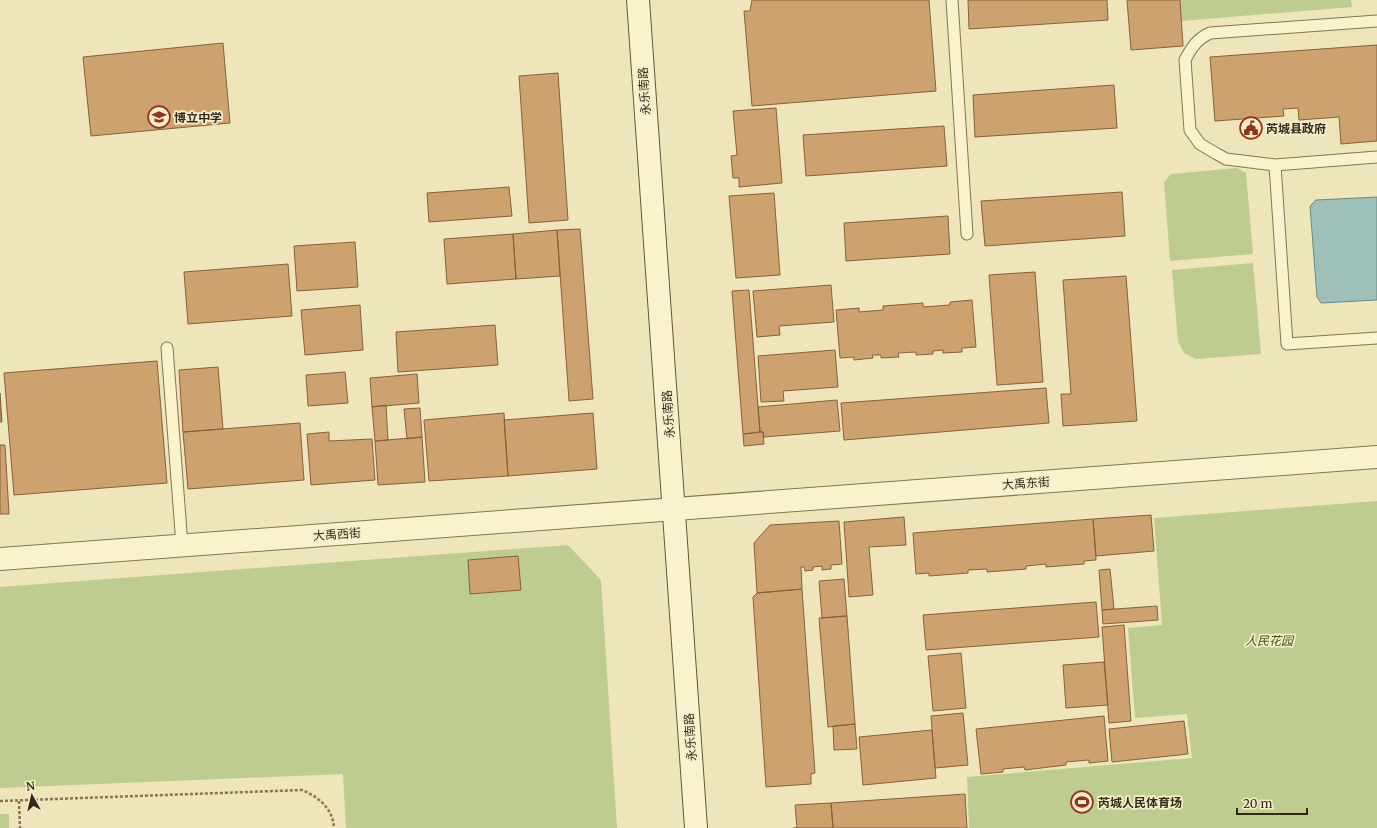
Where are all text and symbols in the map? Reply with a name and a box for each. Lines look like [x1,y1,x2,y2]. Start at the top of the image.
street label: 永乐南路 [635,67,653,115]
school or university icon: 博立中学 [146,104,172,130]
place label: 博立中学 [174,110,222,125]
public building icon: 芮城县政府 [1238,115,1264,141]
place label: 芮城县政府 [1266,121,1326,136]
street label: 永乐南路 [659,390,677,438]
street label: 大禹东街 [1002,474,1050,492]
street label: 大禹西街 [313,525,361,543]
park label: 人民花园 [1245,633,1295,648]
street label: 永乐南路 [681,713,699,761]
north arrow [12,776,52,816]
text: N [25,779,36,794]
sports icon: 芮城人民体育场 [1069,789,1095,815]
scale bar [1237,790,1307,816]
place label: 芮城人民体育场 [1098,795,1182,810]
text: 20 m [1243,796,1272,811]

